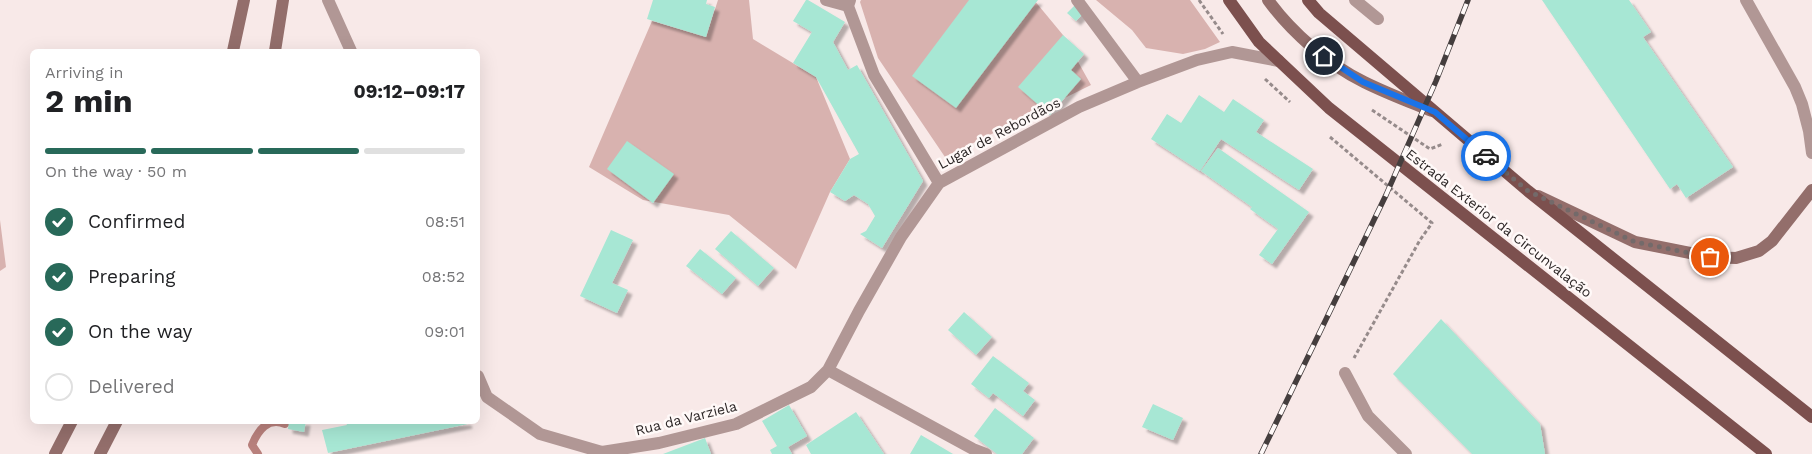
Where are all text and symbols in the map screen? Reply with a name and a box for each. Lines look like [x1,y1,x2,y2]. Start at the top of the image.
pin [1303,35,1345,77]
icon: home [1310,42,1338,70]
text: Arriving in [45,63,123,82]
text: 09:12–09:17 [353,80,465,103]
text: 2 min [45,82,133,120]
street label: Lugar de Rebordãos [935,94,1063,172]
courier [1461,131,1511,181]
icon: car [1472,142,1500,170]
street label: Estrada Exterior da Circunvalação [1403,145,1595,301]
text: On the way · 50 m [45,162,187,181]
icon: check [45,208,73,236]
text: Confirmed [88,210,185,233]
text: 08:51 [425,212,465,231]
pin [1689,236,1731,278]
icon: bag [1696,243,1724,271]
icon: check [45,263,73,291]
text: Preparing [88,265,175,288]
text: 08:52 [422,267,465,286]
icon: check [45,318,73,346]
text: On the way [88,320,192,343]
text: 09:01 [424,322,465,341]
text: Delivered [88,375,175,398]
street label: Rua da Varziela [634,398,739,438]

